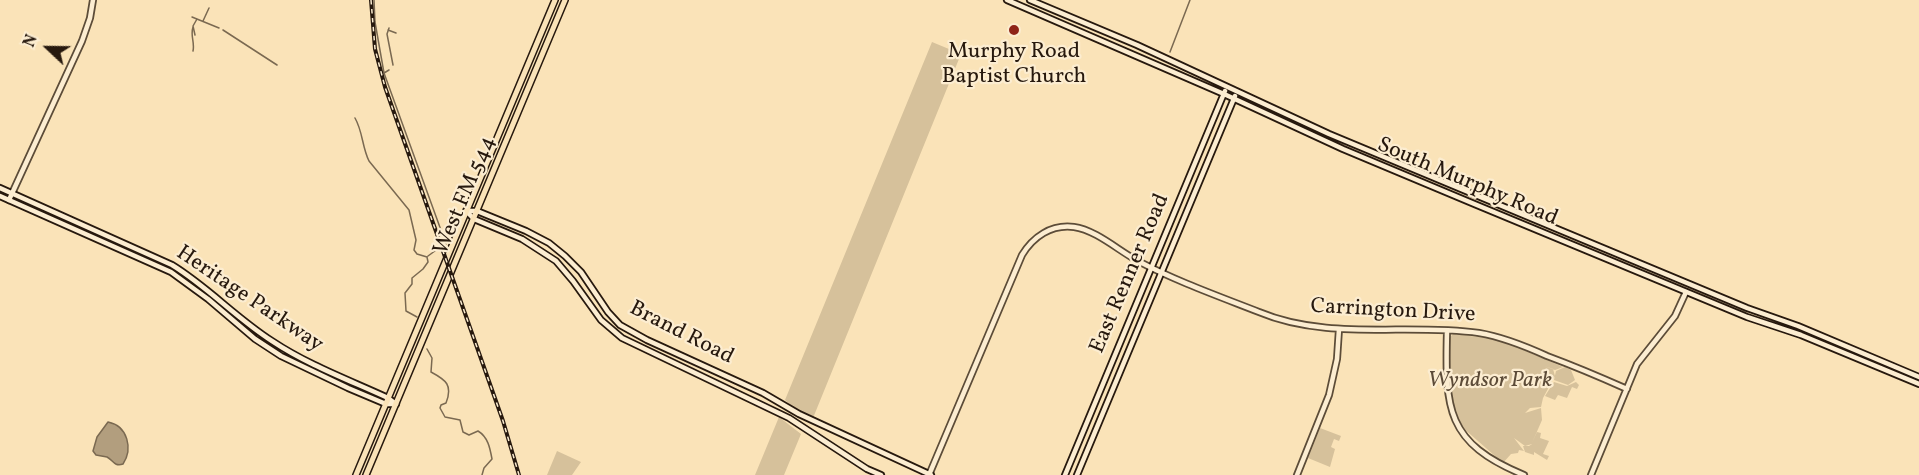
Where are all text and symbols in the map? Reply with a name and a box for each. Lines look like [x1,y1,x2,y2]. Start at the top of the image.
north arrow [18,18,78,78]
marker: Murphy Road Baptist Church [1007,23,1021,37]
text: N [19,32,44,51]
place label: Murphy Road Baptist Church [942,40,1086,92]
street label: West FM 544 [429,133,503,259]
street label: South Murphy Road [1373,133,1561,233]
street label: East Renner Road [1085,190,1177,358]
street label: Heritage Parkway [170,241,328,359]
street label: Carrington Drive [1310,294,1476,330]
street label: Brand Road [624,296,738,372]
park label: Wyndsor Park [1428,369,1552,395]

